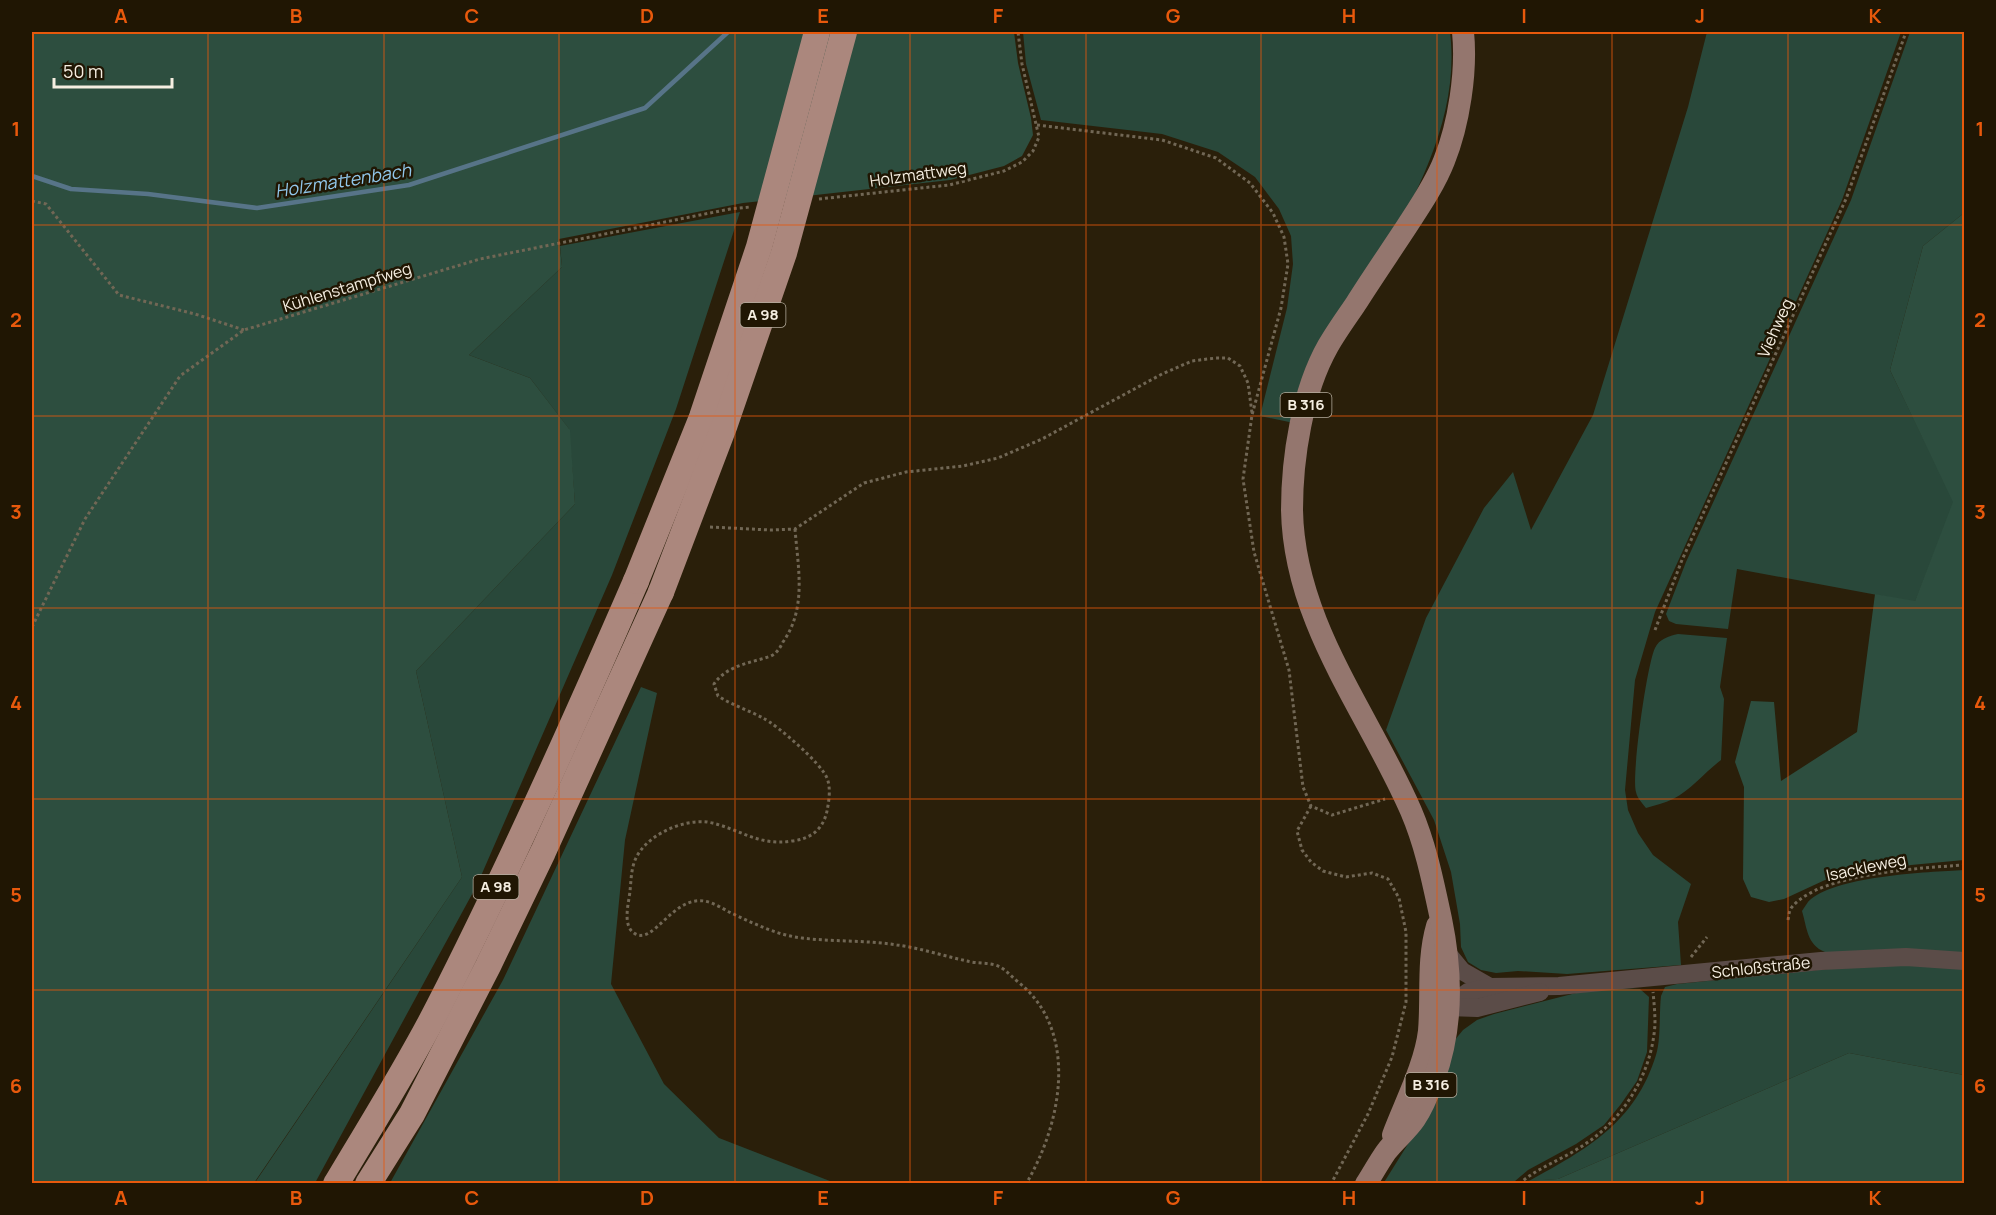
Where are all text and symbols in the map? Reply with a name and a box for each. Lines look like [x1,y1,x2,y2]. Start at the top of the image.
text: A [114,2,128,29]
text: B [290,2,303,29]
text: C [465,2,479,29]
text: D [640,2,654,29]
text: E [817,2,829,29]
text: F [993,2,1004,29]
text: G [1166,2,1181,29]
text: H [1342,2,1356,29]
text: I [1521,2,1527,29]
text: J [1695,2,1705,29]
text: K [1869,2,1882,29]
scale bar [54,51,172,89]
text: 50 m [63,59,103,83]
text: 1 [12,115,20,142]
text: 1 [1976,115,1984,142]
street label: Holzmattweg [868,156,968,192]
water label: Holzmattenbach [273,157,414,203]
street label: Kühlenstampfweg [280,257,414,317]
street label: Viehweg [1752,295,1798,361]
road number: A 98 [740,303,786,327]
text: 2 [10,306,22,333]
text: 2 [1974,306,1986,333]
road number: B 316 [1280,393,1332,417]
text: 3 [10,498,22,525]
text: 3 [1974,498,1986,525]
text: 4 [10,689,22,716]
text: 4 [1974,689,1986,716]
street label: Isackleweg [1824,848,1908,886]
road number: A 98 [474,875,518,899]
text: 5 [10,881,22,908]
text: 5 [1974,881,1986,908]
street label: Schloßstraße [1711,951,1811,983]
text: 6 [10,1072,22,1099]
text: 6 [1974,1072,1986,1099]
road number: B 316 [1406,1073,1456,1097]
text: A [114,1184,128,1211]
text: B [290,1184,303,1211]
text: C [465,1184,479,1211]
text: D [640,1184,654,1211]
text: E [817,1184,829,1211]
text: F [993,1184,1004,1211]
text: G [1166,1184,1181,1211]
text: H [1342,1184,1356,1211]
text: I [1521,1184,1527,1211]
text: J [1695,1184,1705,1211]
text: K [1869,1184,1882,1211]

